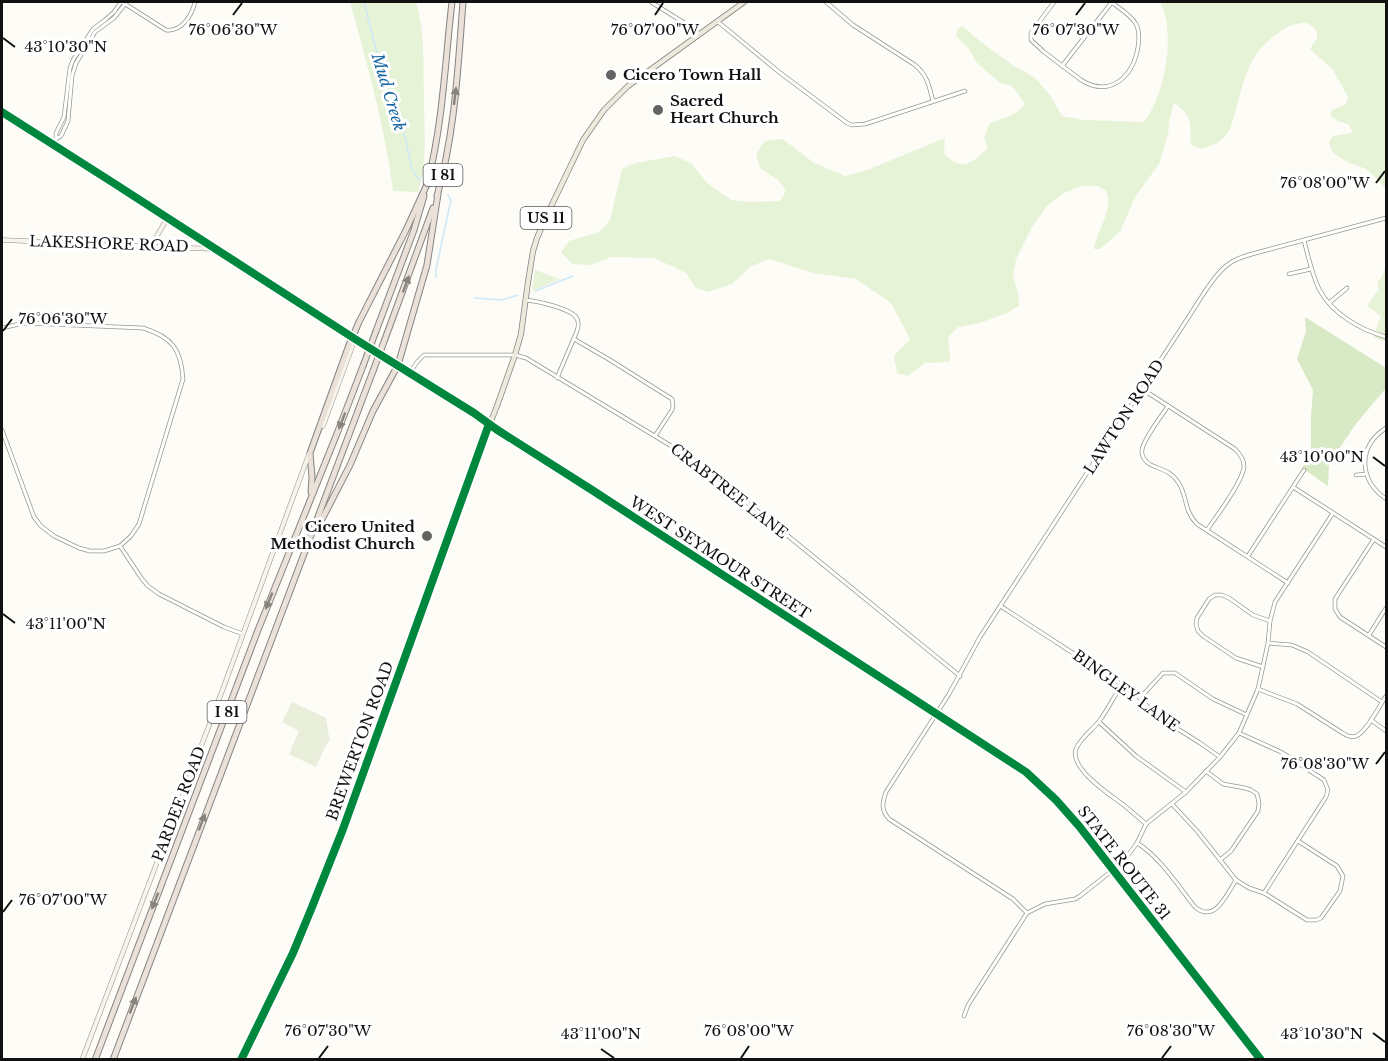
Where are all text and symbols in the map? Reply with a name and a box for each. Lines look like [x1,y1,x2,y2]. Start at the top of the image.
text: 76°06'30"W [188,20,278,39]
text: 76°07'00"W [611,20,700,39]
text: 76°07'30"W [1033,20,1120,39]
text: 43°10'30"N [25,37,107,56]
water label: Mud Creek [367,50,410,133]
place label: Cicero Town Hall [623,65,762,84]
marker: Cicero Town Hall [604,68,618,82]
one-way arrow [451,87,460,106]
place label: Sacred Heart Church [670,91,779,127]
marker: Sacred Heart Church [651,103,665,117]
road number: I 81 [424,164,462,186]
text: 76°08'00"W [1280,173,1370,192]
road number: US 11 [520,207,572,229]
street label: LAKESHORE ROAD [29,231,189,256]
one-way arrow [402,275,411,293]
text: 76°06'30"W [18,309,108,328]
street label: LAWTON ROAD [1079,356,1168,478]
one-way arrow [337,412,347,430]
street label: CRABTREE LANE [667,439,792,542]
text: 43°10'00"N [1280,447,1364,466]
street label: WEST SEYMOUR STREET [626,491,814,623]
place label: Cicero United Methodist Church [270,517,416,553]
marker: Cicero United Methodist Church [420,529,434,543]
one-way arrow [264,593,274,611]
text: 43°11'00"N [26,614,106,633]
street label: BINGLEY LANE [1069,645,1184,736]
street label: BREWERTON ROAD [322,659,397,823]
road number: I 81 [208,701,246,723]
street label: PARDEE ROAD [148,743,209,864]
text: 76°08'30"W [1281,754,1370,773]
street label: STATE ROUTE 31 [1074,802,1175,924]
one-way arrow [198,813,208,831]
text: 76°07'00"W [19,890,108,909]
one-way arrow [150,893,160,911]
one-way arrow [129,996,139,1014]
text: 76°07'30"W [285,1021,372,1040]
text: 76°08'00"W [704,1021,794,1040]
text: 76°08'30"W [1127,1021,1216,1040]
text: 43°11'00"N [561,1024,641,1043]
text: 43°10'30"N [1281,1024,1363,1043]

